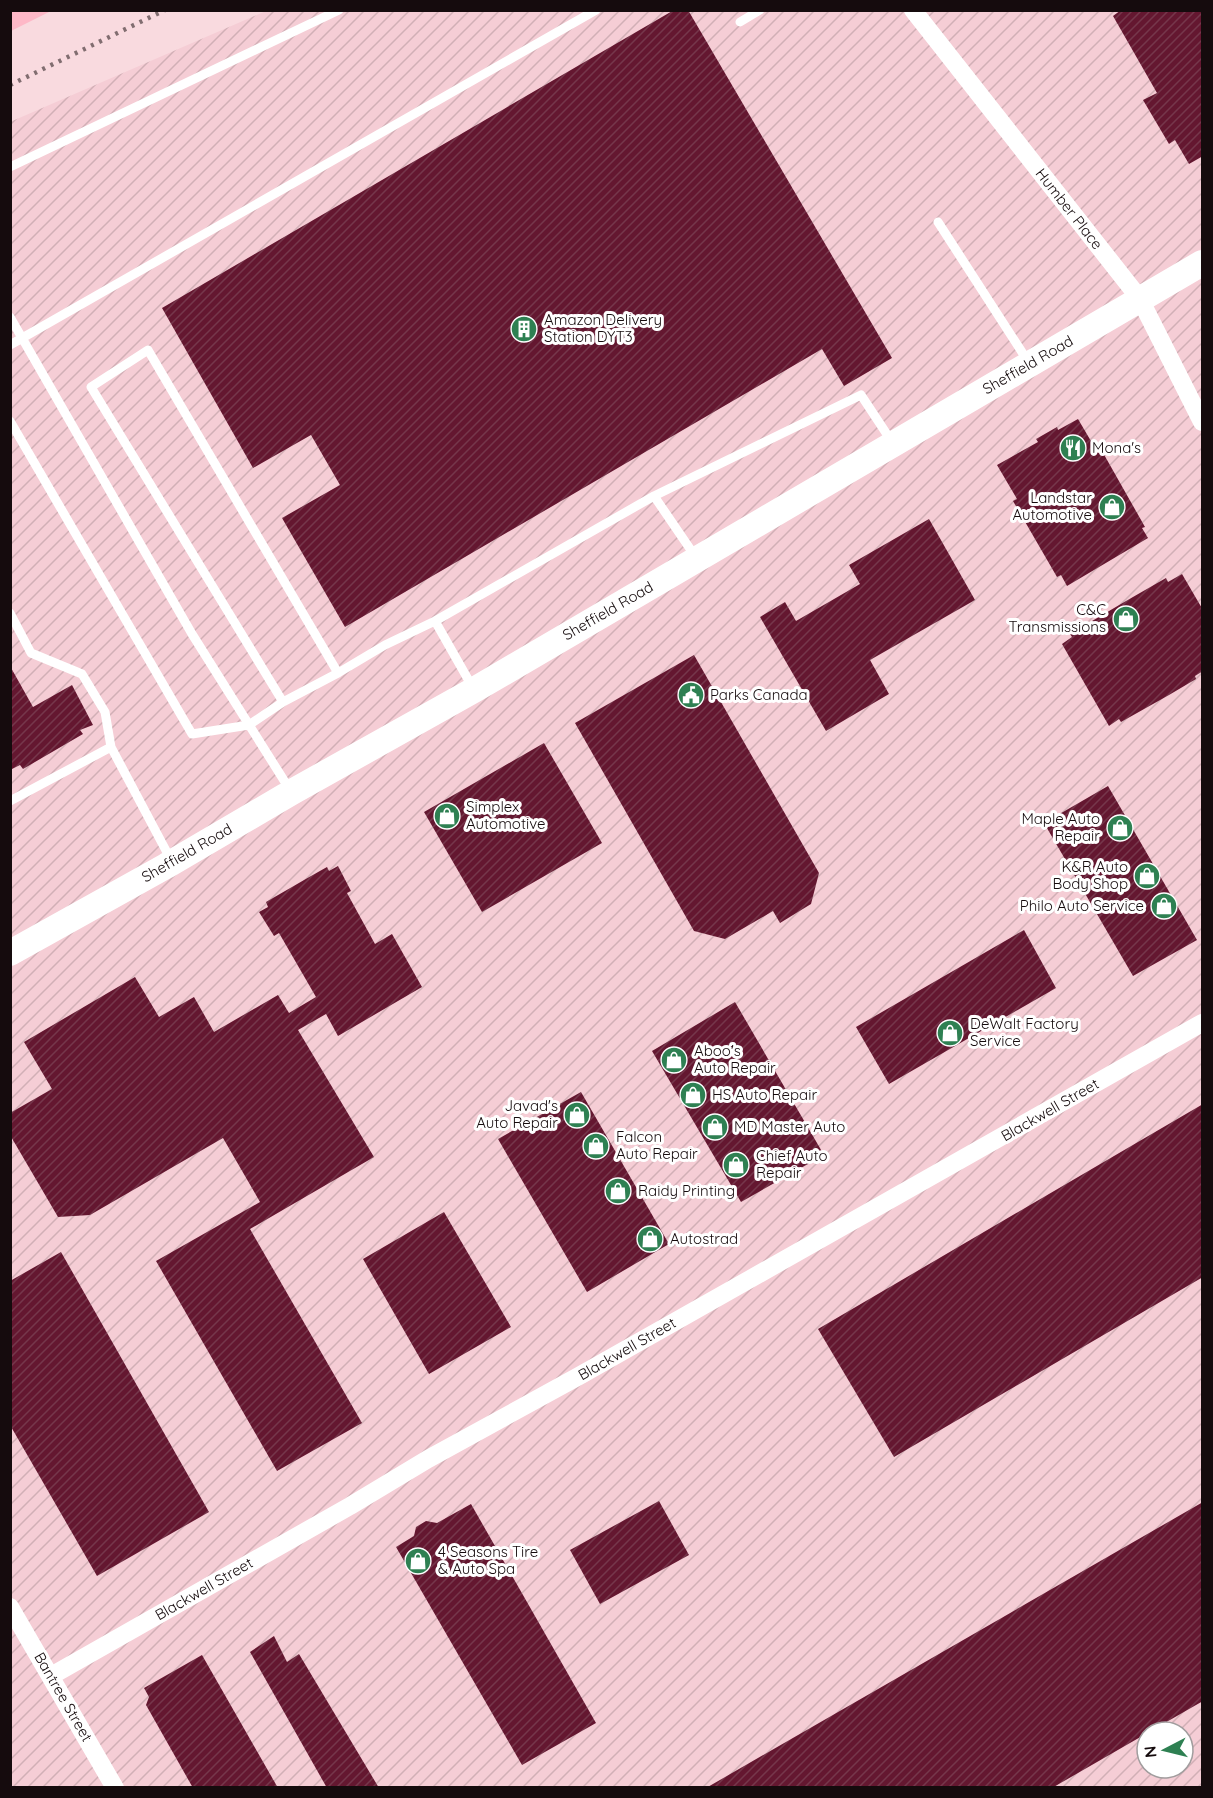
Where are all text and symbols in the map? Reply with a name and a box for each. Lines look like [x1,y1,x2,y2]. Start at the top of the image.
street label: Humber Place [1032,164,1107,253]
place label: Amazon Delivery Station DYT3 [544,310,662,346]
building icon: Amazon Delivery Station DYT3 [509,314,539,344]
street label: Sheffield Road [979,331,1076,398]
restaurant icon: Mona's [1058,433,1088,463]
place label: Mona's [1092,438,1141,457]
place label: Landstar Automotive [1012,488,1092,524]
shop icon: Landstar Automotive [1097,492,1127,522]
street label: Sheffield Road [559,577,656,644]
place label: C&C Transmissions [1009,600,1106,636]
shop icon: C&C Transmissions [1111,604,1141,634]
public building icon: Parks Canada [676,680,706,710]
place label: Parks Canada [710,685,808,704]
place label: Simplex Automotive [466,797,546,833]
shop icon: Simplex Automotive [432,801,462,831]
place label: Maple Auto Repair [1021,809,1100,845]
shop icon: Maple Auto Repair [1105,813,1135,843]
street label: Sheffield Road [138,819,235,886]
place label: K&R Auto Body Shop [1052,857,1128,893]
shop icon: K&R Auto Body Shop [1132,861,1162,891]
shop icon: Philo Auto Service [1149,891,1179,921]
place label: Philo Auto Service [1020,896,1144,915]
place label: DeWalt Factory Service [970,1014,1079,1050]
shop icon: DeWalt Factory Service [935,1018,965,1048]
place label: Aboo's Auto Repair [694,1041,776,1077]
shop icon: Aboo's Auto Repair [659,1045,689,1075]
street label: Blackwell Street [997,1074,1102,1145]
shop icon: HS Auto Repair [678,1080,708,1110]
place label: HS Auto Repair [712,1085,817,1104]
place label: Javad's Auto Repair [476,1096,558,1132]
shop icon: Javad's Auto Repair [562,1100,592,1130]
shop icon: MD Master Auto [700,1112,730,1142]
place label: MD Master Auto [734,1117,845,1136]
place label: Falcon Auto Repair [616,1127,698,1163]
shop icon: Falcon Auto Repair [581,1131,611,1161]
place label: Chief Auto Repair [756,1146,828,1182]
shop icon: Chief Auto Repair [721,1150,751,1180]
shop icon: Raidy Printing [603,1176,633,1206]
place label: Raidy Printing [638,1181,735,1200]
shop icon: Autostrad [635,1224,665,1254]
place label: Autostrad [670,1229,738,1248]
street label: Blackwell Street [574,1313,679,1384]
place label: 4 Seasons Tire & Auto Spa [438,1542,538,1578]
shop icon: 4 Seasons Tire & Auto Spa [403,1546,433,1576]
street label: Blackwell Street [151,1553,256,1624]
street label: Bantree Street [30,1649,97,1745]
north arrow [1135,1720,1195,1780]
text: N [1139,1745,1161,1759]

